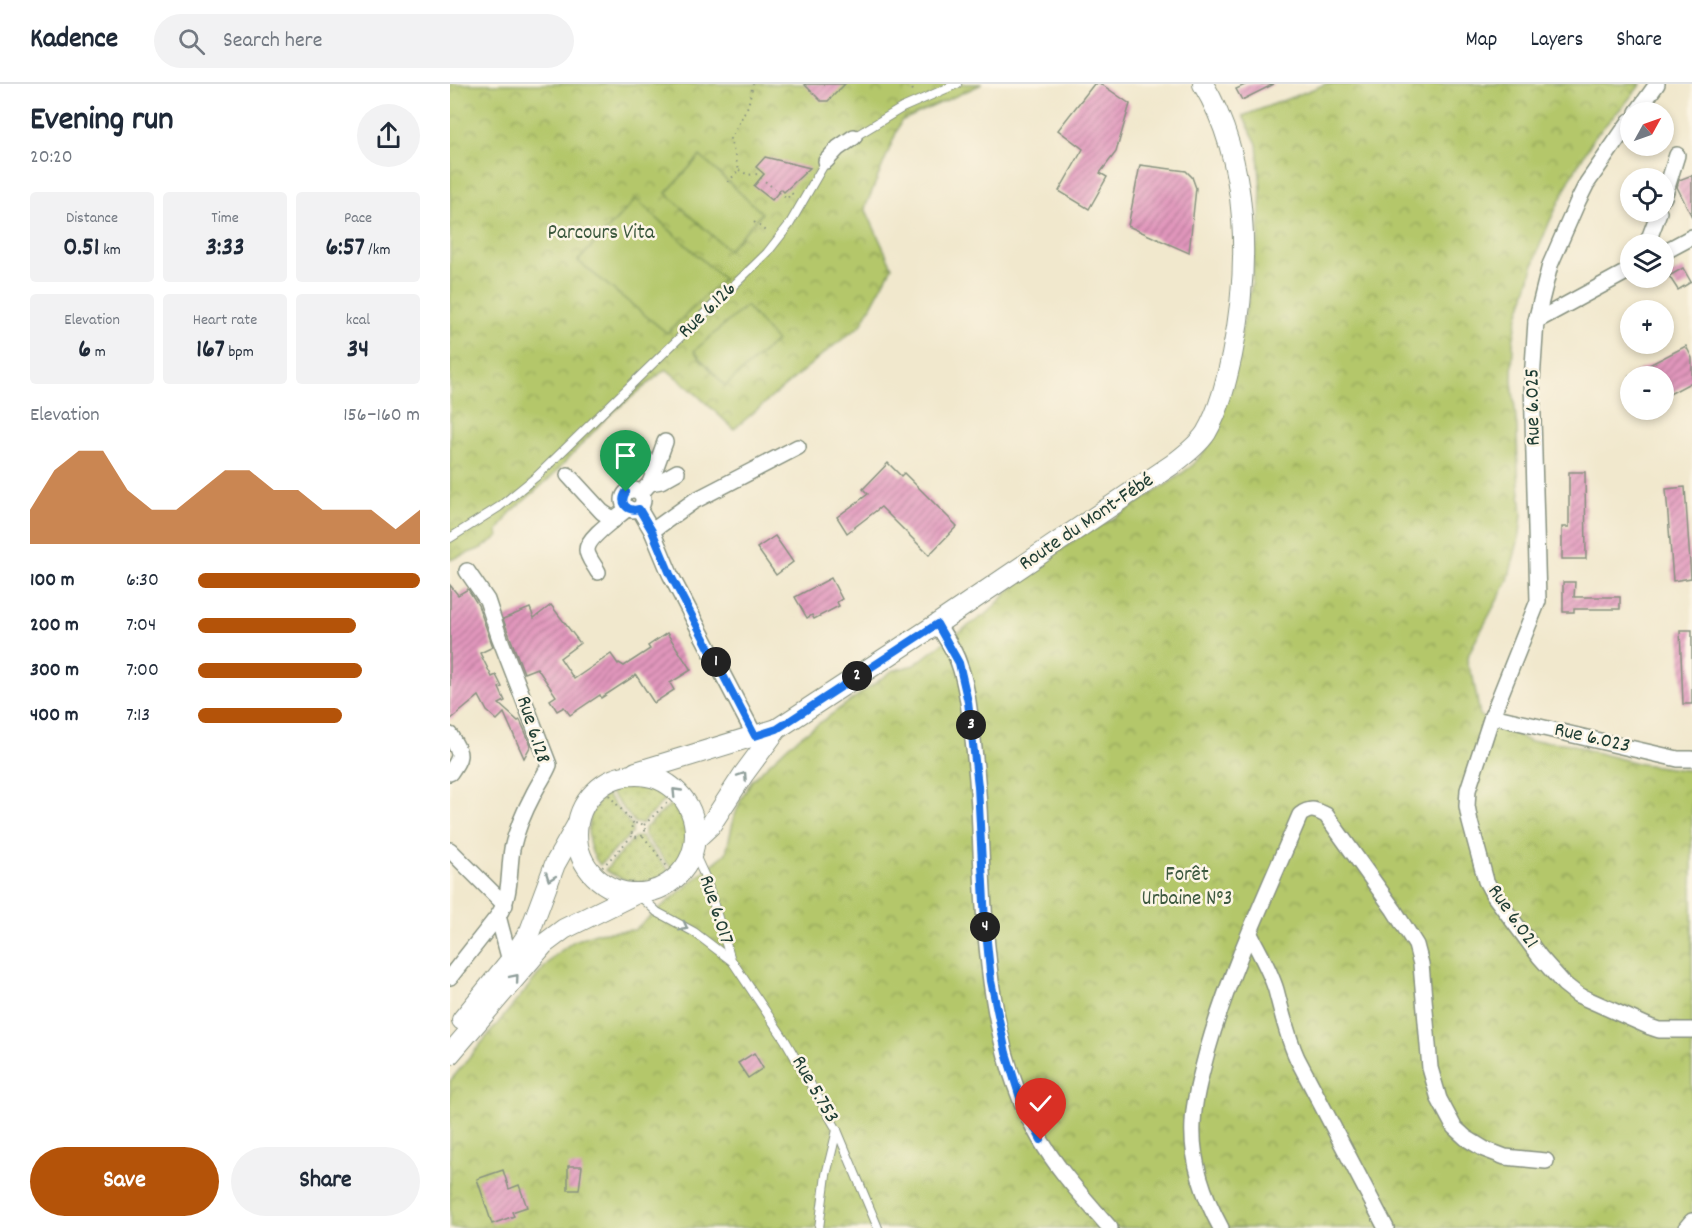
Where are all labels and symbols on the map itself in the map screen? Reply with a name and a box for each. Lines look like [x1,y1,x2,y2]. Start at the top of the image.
north arrow [1620,102,1674,156]
park label: Parcours Vita [548,219,656,249]
street label: Rue 6.126 [672,275,744,347]
street label: Rue 6.025 [1518,368,1550,446]
pin [600,430,651,492]
street label: Route du Mont-Fébé [1014,467,1160,579]
pin: 1 [701,647,731,677]
pin: 2 [842,661,872,691]
street label: Rue 6.128 [507,692,557,768]
pin: 3 [956,710,986,740]
street label: Rue 6.023 [1551,716,1633,762]
one-way arrow [736,771,747,782]
one-way arrow [672,788,683,799]
park label: Forêt Urbaine N°3 [1142,861,1232,915]
one-way arrow [545,870,557,881]
street label: Rue 6.017 [690,872,740,948]
street label: Rue 6.021 [1479,879,1545,955]
pin: 4 [970,912,1000,942]
one-way arrow [678,920,688,931]
one-way arrow [508,974,519,985]
street label: Rue 5.753 [783,1051,845,1129]
pin [1015,1078,1066,1140]

